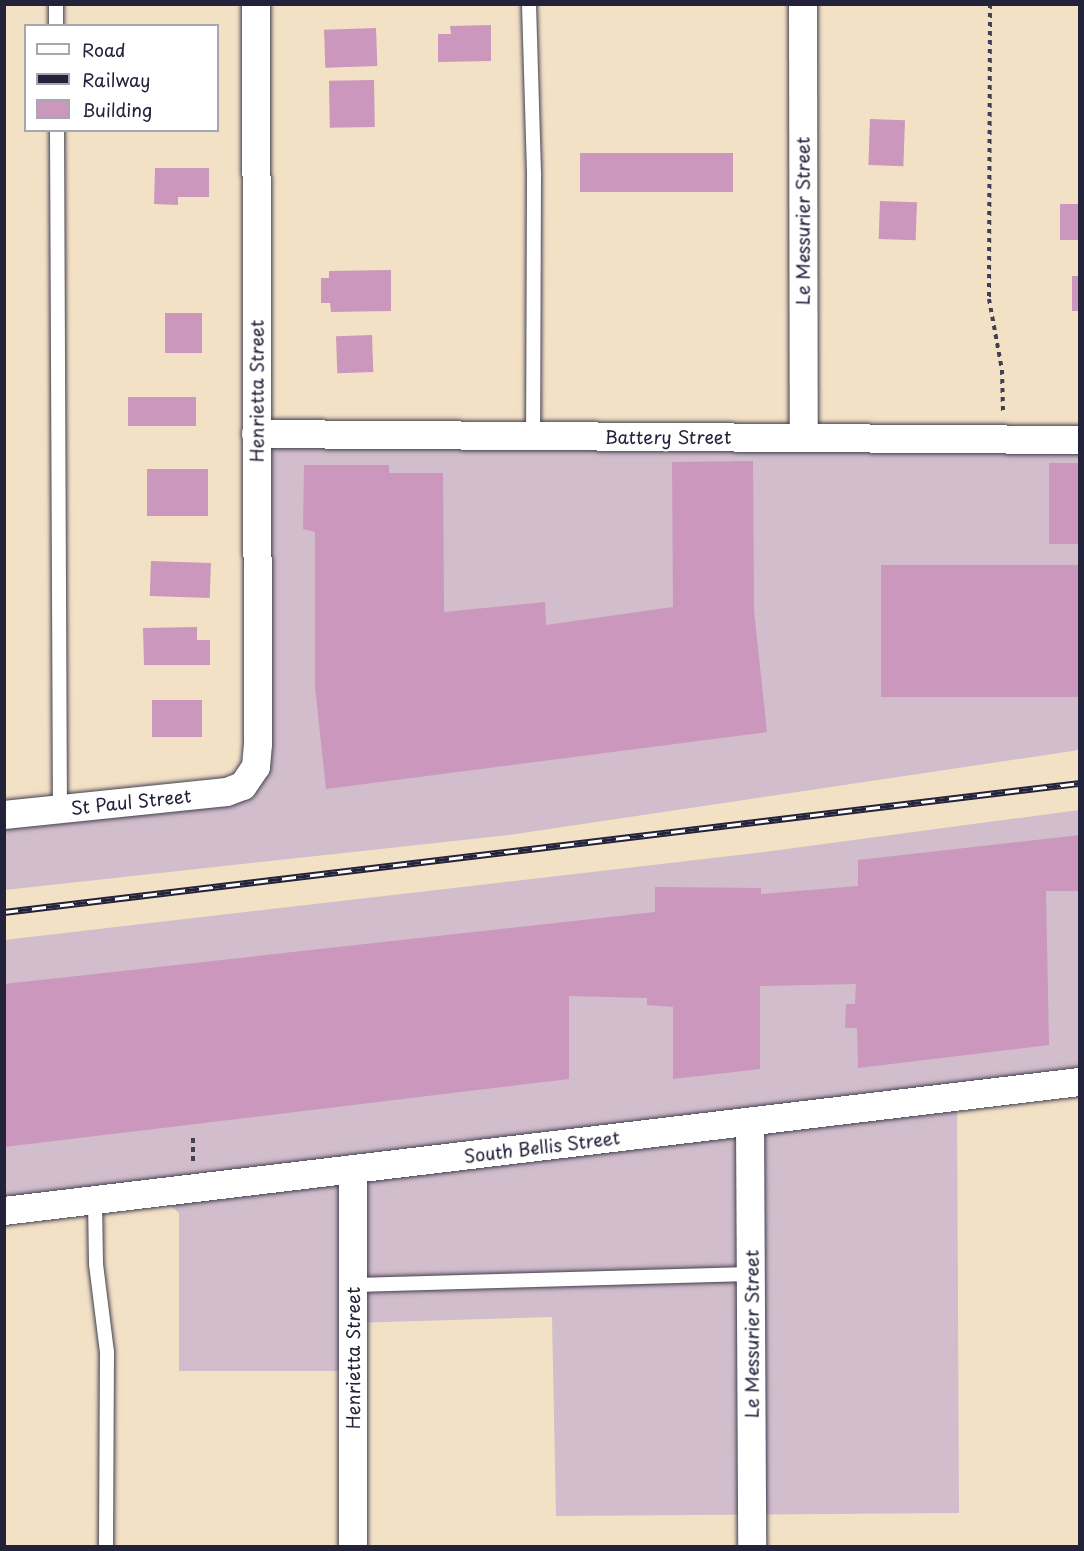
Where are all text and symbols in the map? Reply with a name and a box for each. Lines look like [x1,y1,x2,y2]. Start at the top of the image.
legend [24,24,219,132]
text: Road [82,36,126,63]
text: Railway [82,66,150,93]
text: Building [82,96,152,123]
street label: Le Messurier Street [792,136,814,306]
street label: Henrietta Street [246,319,268,463]
street label: Battery Street [605,426,731,448]
street label: St Paul Street [70,785,192,819]
street label: South Bellis Street [461,1127,623,1167]
street label: Le Messurier Street [741,1249,763,1419]
street label: Henrietta Street [342,1286,364,1430]

